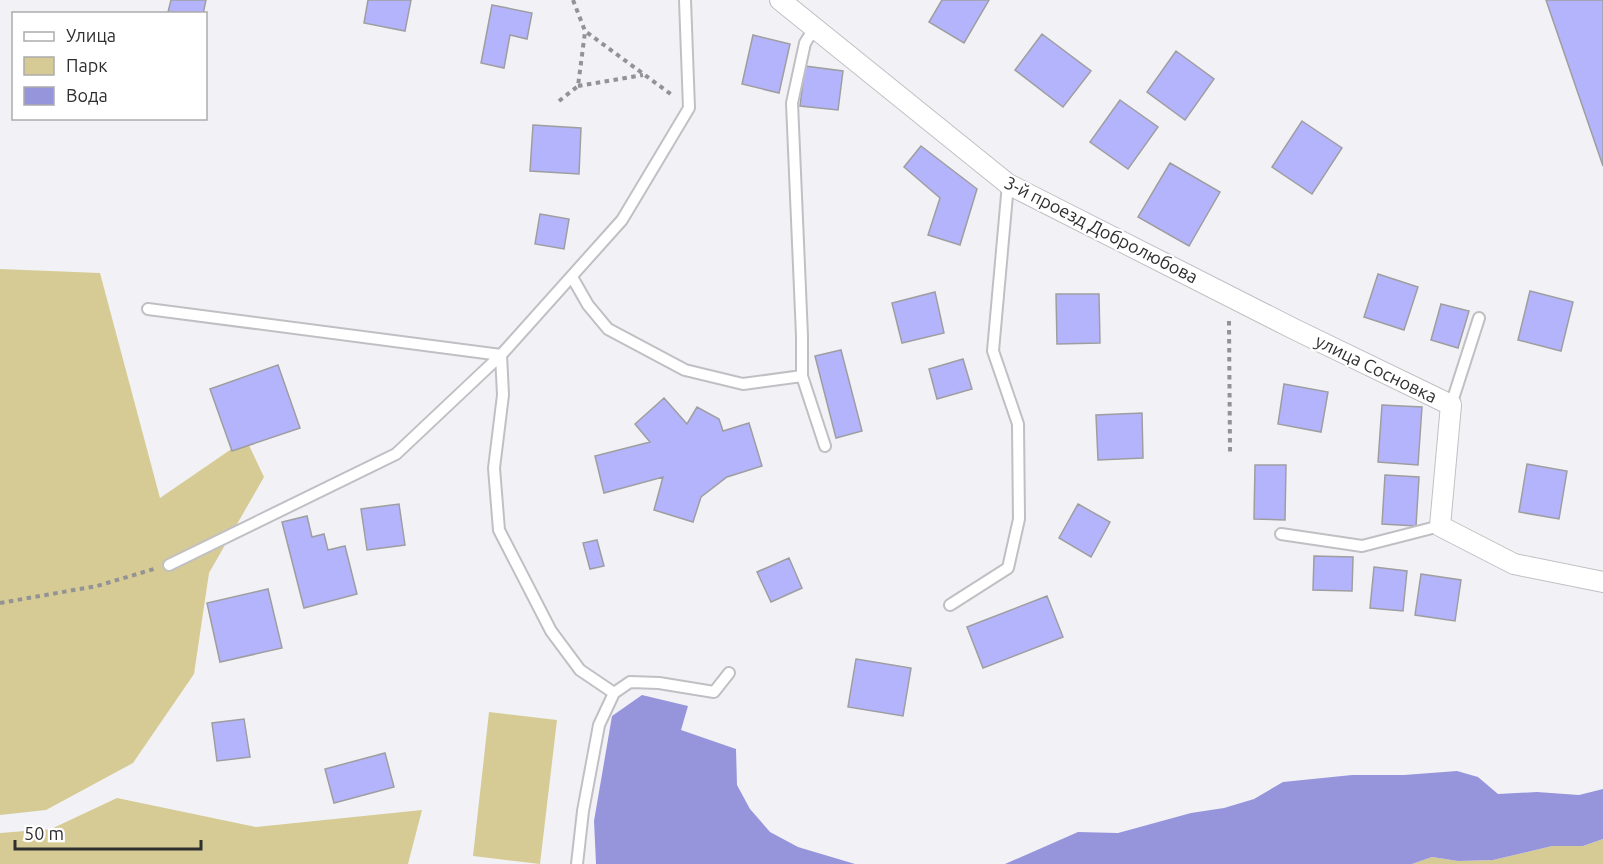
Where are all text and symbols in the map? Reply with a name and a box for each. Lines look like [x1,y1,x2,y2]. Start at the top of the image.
legend [12,12,207,120]
text: Улица [66,25,116,45]
text: Парк [66,55,107,75]
text: Вода [66,85,108,105]
street label: 3-й проезд Добролюбова [1001,172,1202,287]
street label: улица Сосновка [1312,330,1441,406]
scale bar [15,813,201,851]
text: 50 m [24,823,64,843]

